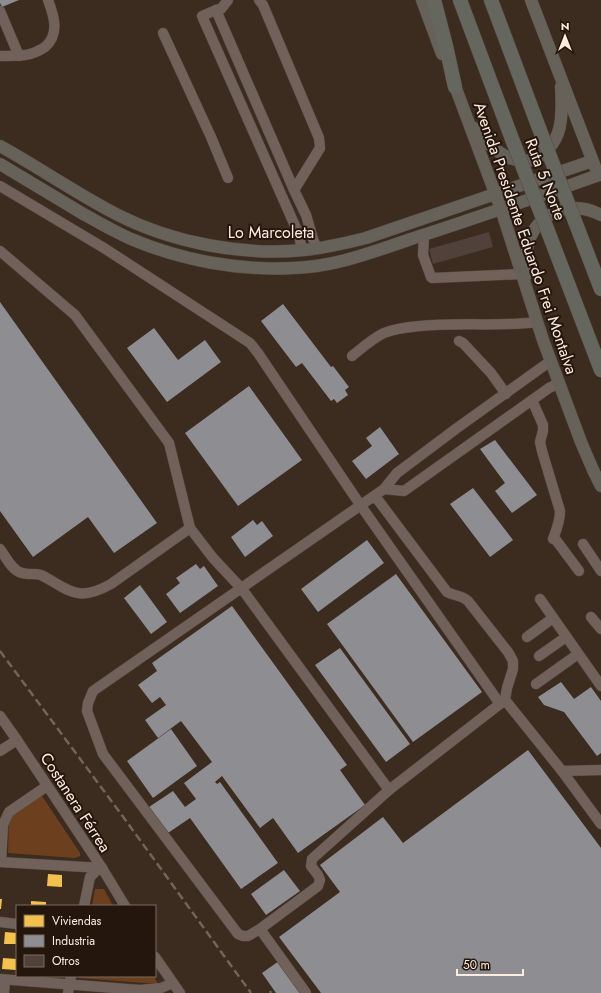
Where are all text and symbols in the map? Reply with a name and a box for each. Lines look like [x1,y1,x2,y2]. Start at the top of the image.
north arrow [545,16,585,56]
text: N [561,18,569,34]
street label: Avenida Presidente Eduardo Frei Montalva [468,99,583,377]
street label: Ruta 5 Norte [519,135,572,224]
street label: Lo Marcoleta [228,221,314,244]
street label: Costanera Férrea [35,748,116,857]
legend [16,905,156,977]
text: Viviendas [52,912,102,930]
text: Industria [52,932,95,950]
scale bar [457,951,523,977]
text: Otros [52,952,80,970]
text: 50 m [463,956,490,974]

